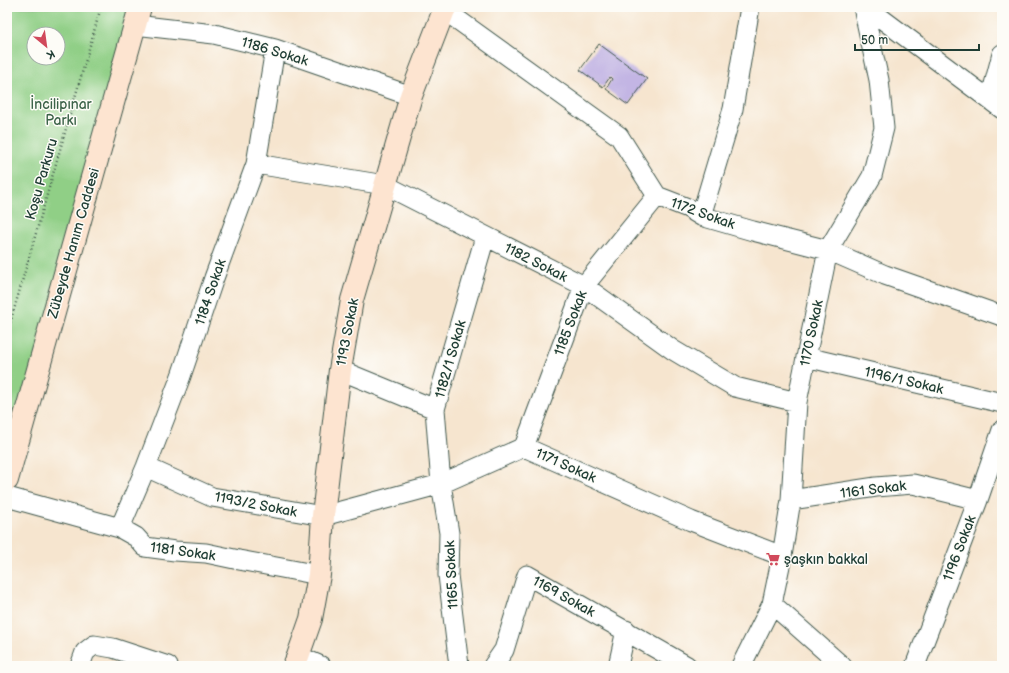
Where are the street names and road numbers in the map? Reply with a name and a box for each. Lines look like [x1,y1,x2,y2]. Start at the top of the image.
street label: 1186 Sokak [239,33,310,70]
street label: Koşu Parkuru [22,136,61,222]
street label: Zübeyde Hanım Caddesi [44,166,103,321]
street label: 1172 Sokak [668,194,737,233]
street label: 1182 Sokak [501,239,570,286]
street label: 1184 Sokak [191,257,230,327]
street label: 1185 Sokak [550,288,591,358]
street label: 1193 Sokak [333,297,362,368]
street label: 1170 Sokak [796,298,827,368]
street label: 1182/1 Sokak [431,318,470,400]
street label: 1196/1 Sokak [863,363,945,398]
street label: 1171 Sokak [533,445,599,486]
street label: 1161 Sokak [839,477,907,502]
street label: 1193/2 Sokak [213,488,299,521]
street label: 1196 Sokak [939,513,980,583]
street label: 1181 Sokak [149,539,217,565]
street label: 1165 Sokak [441,540,462,610]
street label: 1169 Sokak [530,572,598,621]

